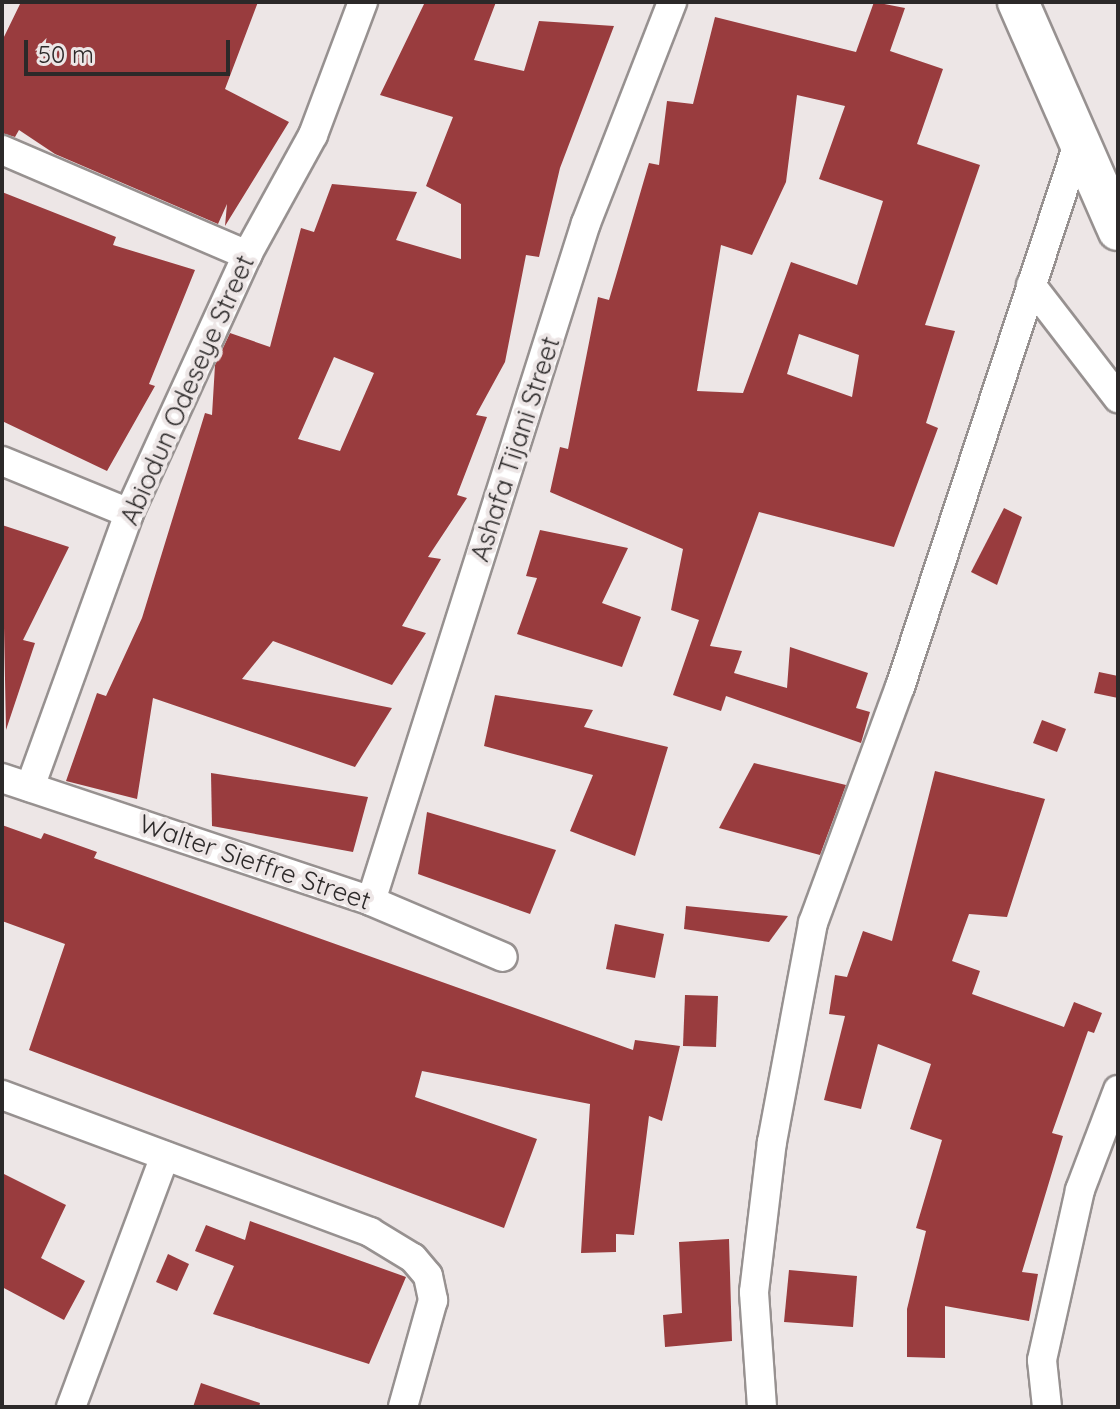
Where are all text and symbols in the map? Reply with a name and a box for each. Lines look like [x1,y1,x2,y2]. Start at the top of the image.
scale bar [28,24,234,74]
text: 50 m [38,39,94,69]
street label: Abiodun Odeseye Street [113,250,261,530]
street label: Ashafa Tijani Street [464,333,566,565]
street label: Walter Sieffre Street [135,808,375,916]

